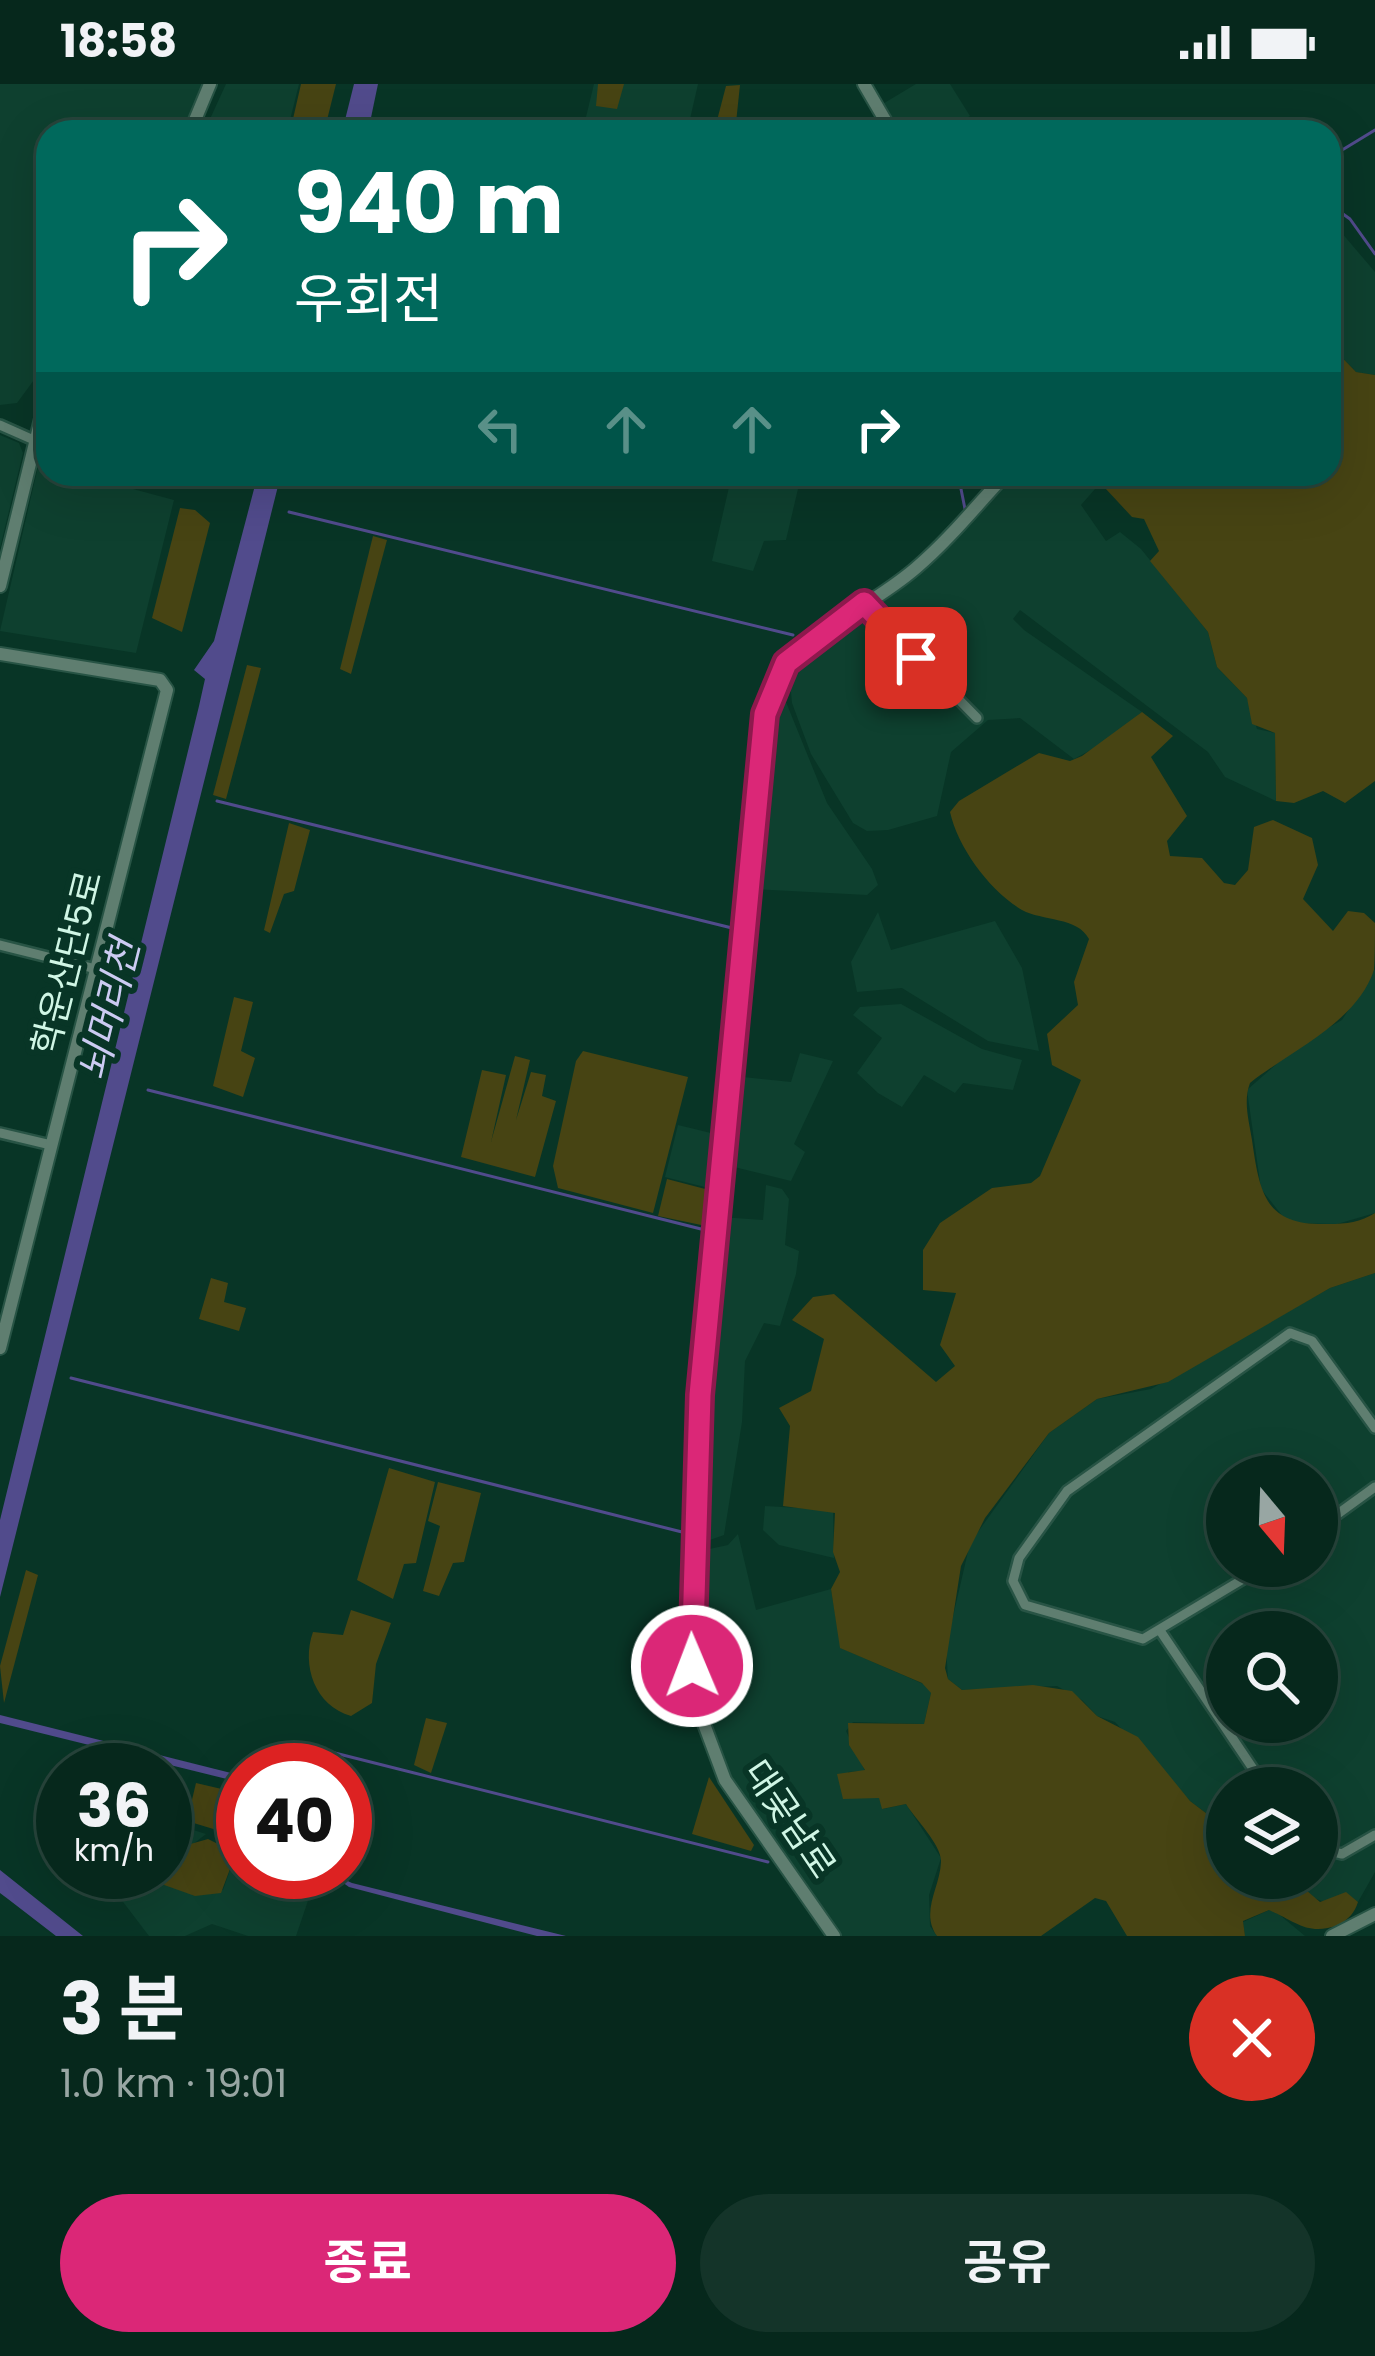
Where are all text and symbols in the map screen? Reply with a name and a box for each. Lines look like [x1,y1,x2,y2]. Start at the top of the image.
text: 18:58 [60,10,177,73]
text: 940 m [294,145,564,262]
icon: right [96,168,252,324]
text: 우회전 [294,261,443,337]
icon: left [467,396,533,462]
icon: ahead [593,396,659,462]
icon: ahead [719,396,785,462]
icon: right [845,396,911,462]
pin [865,607,967,709]
icon: arrive [883,625,949,691]
street label: 학운산단5로 [19,866,115,1060]
water label: 뇌머리천 [65,930,154,1086]
north arrow [1206,1455,1338,1587]
map controls [1206,1455,1338,1899]
position arrow [629,1603,755,1729]
button: search [1206,1611,1338,1743]
speed limit sign: 40 [216,1743,372,1899]
street label: 대곶남로 [732,1750,848,1888]
text: 36 [77,1764,151,1848]
button: layers [1206,1767,1338,1899]
text: km/h [74,1829,154,1872]
text: 3 분 [60,1958,185,2059]
button: close [1189,1975,1315,2101]
text: 1.0 km · 19:01 [60,2056,287,2111]
button: 종료 [60,2194,676,2332]
button: 공유 [700,2194,1315,2332]

